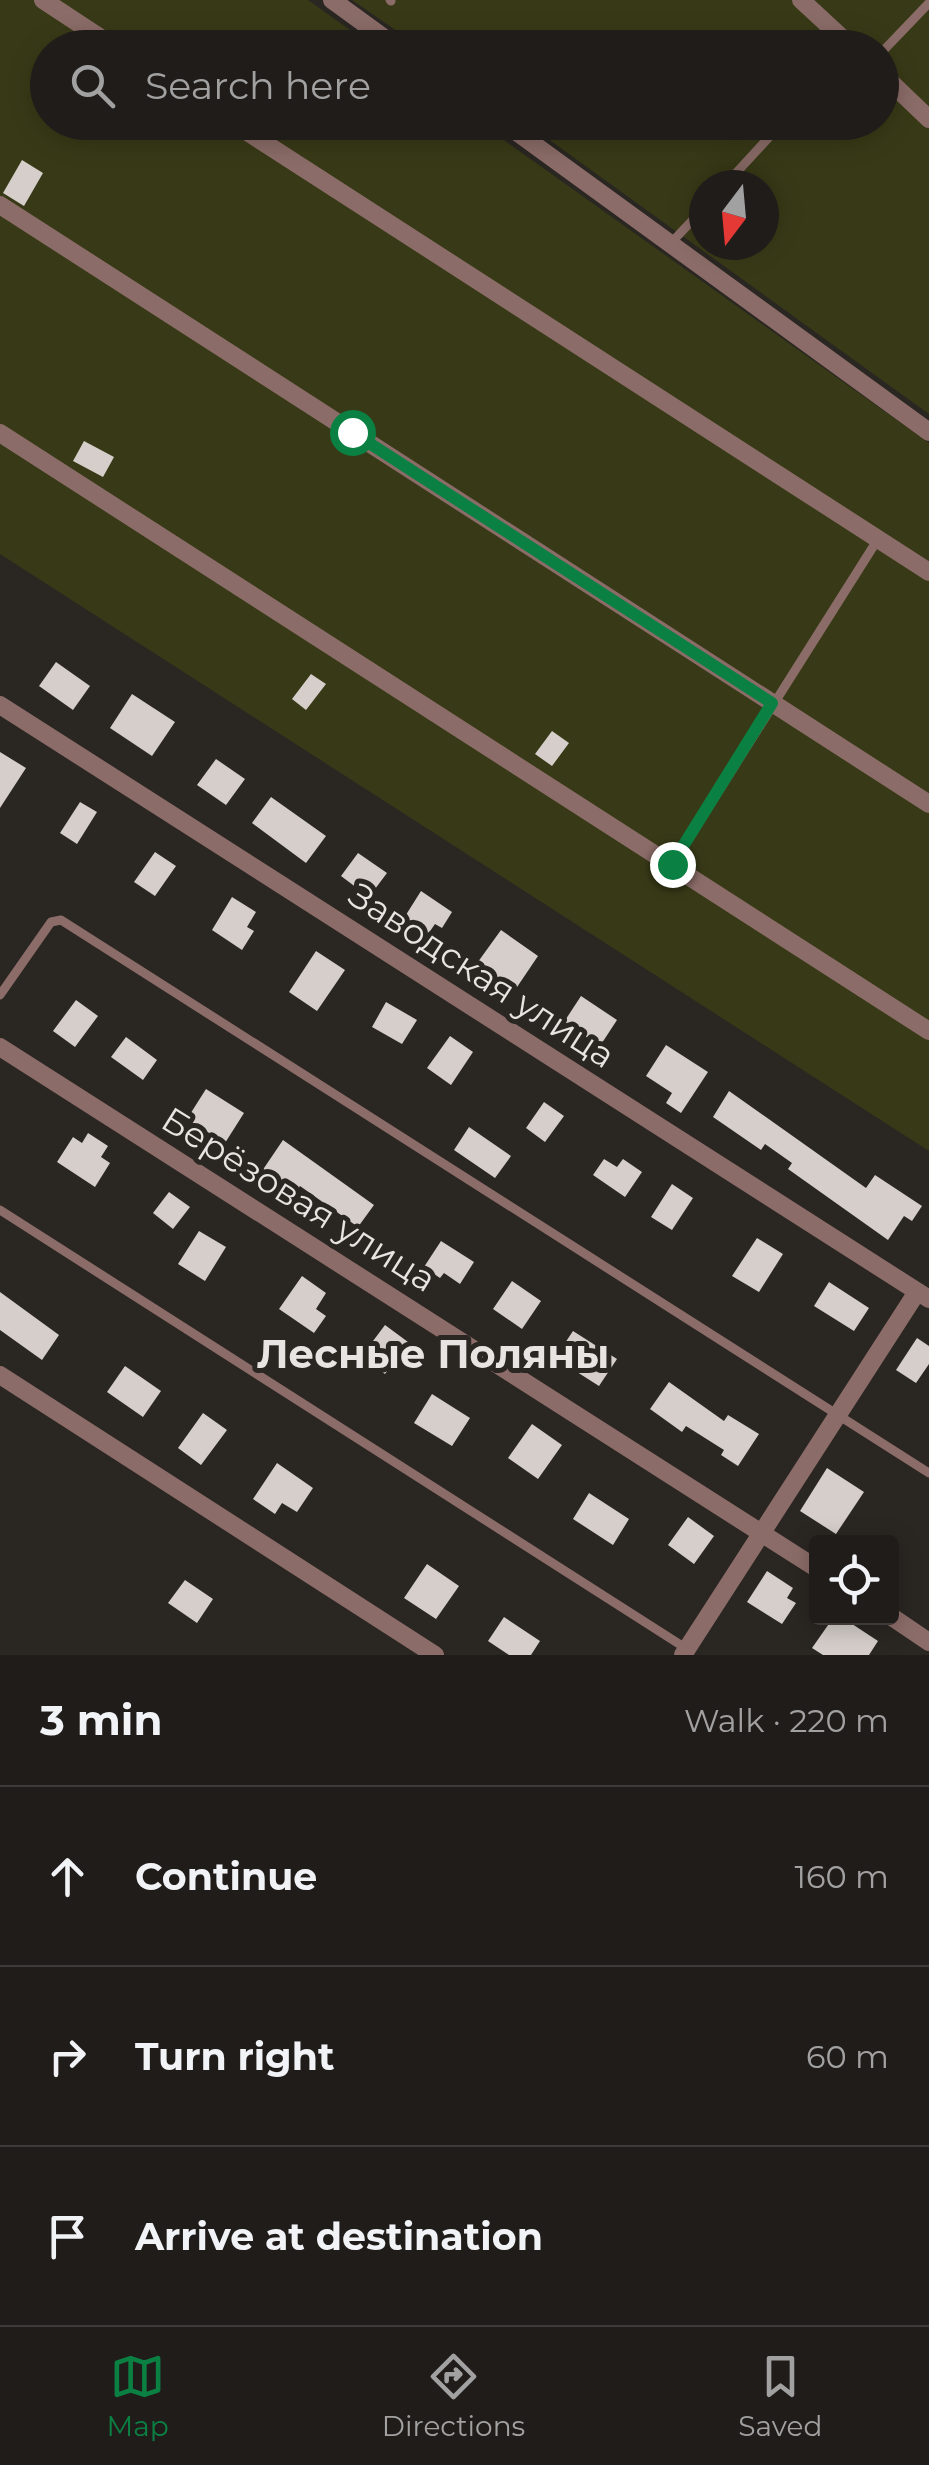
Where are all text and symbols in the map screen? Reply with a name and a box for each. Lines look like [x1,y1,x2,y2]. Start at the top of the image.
search box [30,30,899,140]
icon: search [65,58,120,113]
text: Search here [145,62,371,109]
north arrow [689,170,779,260]
route start [330,410,376,456]
route end [650,842,696,888]
street label: Заводская улица [341,873,623,1077]
street label: Берёзовая улица [154,1097,444,1301]
district label: Лесные Поляны [257,1329,609,1378]
map controls [809,1535,899,1625]
button: locate [809,1535,899,1625]
text: 3 min [40,1694,162,1746]
text: Walk · 220 m [684,1701,889,1740]
icon: ahead [40,1849,95,1904]
text: Continue [135,1853,317,1900]
text: 160 m [794,1857,889,1896]
icon: right [40,2029,95,2084]
text: Turn right [135,2033,334,2080]
text: 60 m [806,2037,889,2076]
icon: arrive [40,2209,95,2264]
text: Arrive at destination [135,2213,543,2260]
tab: Map [107,2349,169,2443]
tab: Directions [382,2349,525,2443]
tab: Saved [738,2349,822,2443]

